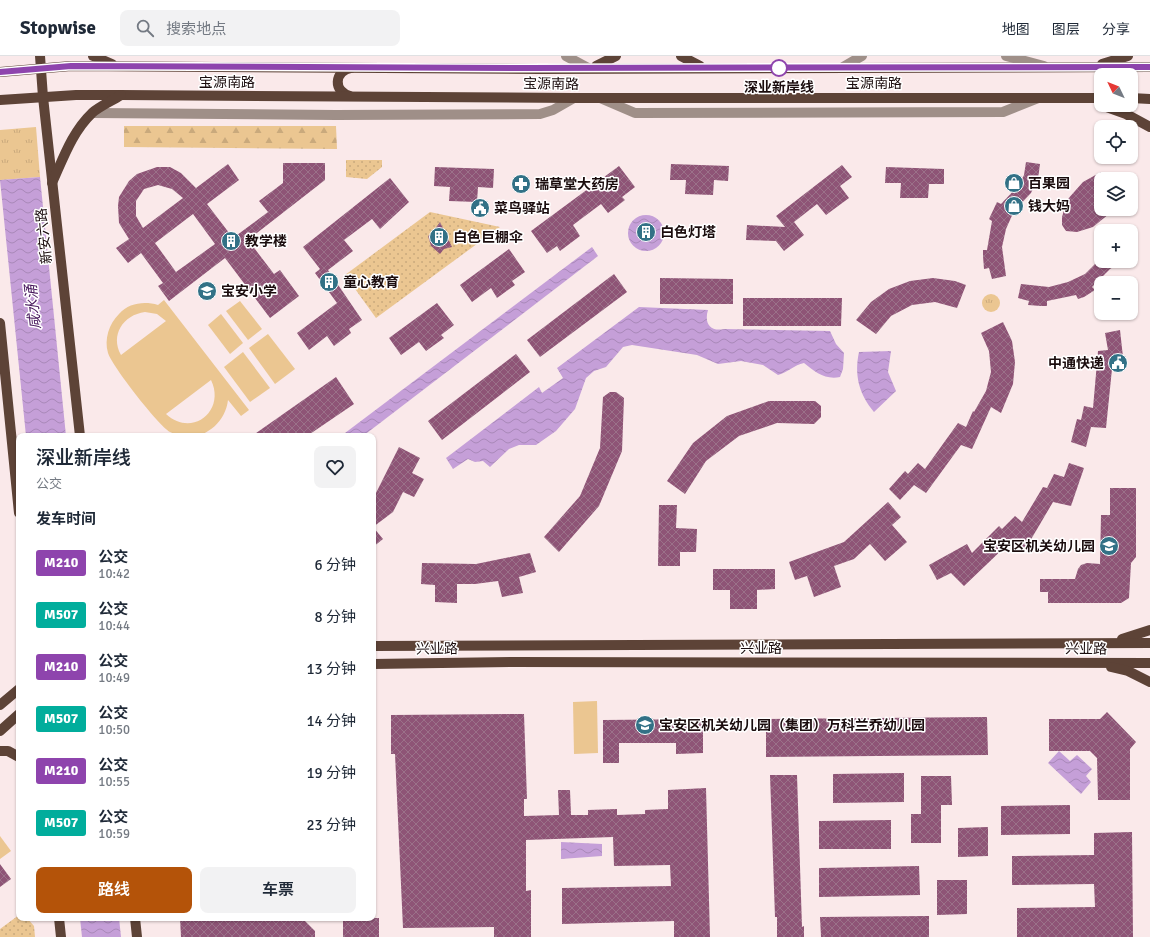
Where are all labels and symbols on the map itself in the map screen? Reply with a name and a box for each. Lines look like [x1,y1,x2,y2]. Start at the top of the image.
marker: 深业新岸线 [770,59,788,77]
north arrow [1094,68,1138,112]
street label: 宝源南路 [199,74,255,91]
street label: 宝源南路 [523,75,579,93]
street label: 宝源南路 [846,75,902,92]
place label: 深业新岸线 [744,79,814,96]
shop icon: 百果园 [1003,172,1025,194]
pharmacy icon: 瑞草堂大药房 [510,173,532,195]
place label: 百果园 [1028,175,1070,192]
place label: 瑞草堂大药房 [535,176,619,193]
shop icon: 钱大妈 [1003,195,1025,217]
public building icon: 菜鸟驿站 [469,197,491,219]
place label: 钱大妈 [1028,198,1070,215]
place label: 菜鸟驿站 [494,200,550,217]
street label: 新安六路 [33,207,55,265]
building icon: 白色灯塔 [635,221,657,243]
place label: 白色灯塔 [660,224,716,241]
building icon: 白色巨棚伞 [428,226,450,248]
place label: 白色巨棚伞 [453,229,523,246]
building icon: 教学楼 [220,230,242,252]
place label: 教学楼 [245,233,287,250]
building icon: 童心教育 [318,271,340,293]
place label: 童心教育 [343,274,399,291]
school or university icon: 宝安小学 [196,280,218,302]
water label: 咸水涌 [21,282,44,330]
place label: 宝安小学 [221,283,277,300]
public building icon: 中通快递 [1107,352,1129,374]
place label: 中通快递 [1048,355,1104,372]
school or university icon: 宝安区机关幼儿园 [1098,535,1120,557]
place label: 宝安区机关幼儿园 [983,538,1095,555]
street label: 兴业路 [416,640,458,658]
street label: 兴业路 [740,640,782,657]
street label: 兴业路 [1065,640,1107,658]
school or university icon: 宝安区机关幼儿园（集团）万科兰乔幼儿园 [634,714,656,736]
place label: 宝安区机关幼儿园（集团）万科兰乔幼儿园 [659,717,925,734]

